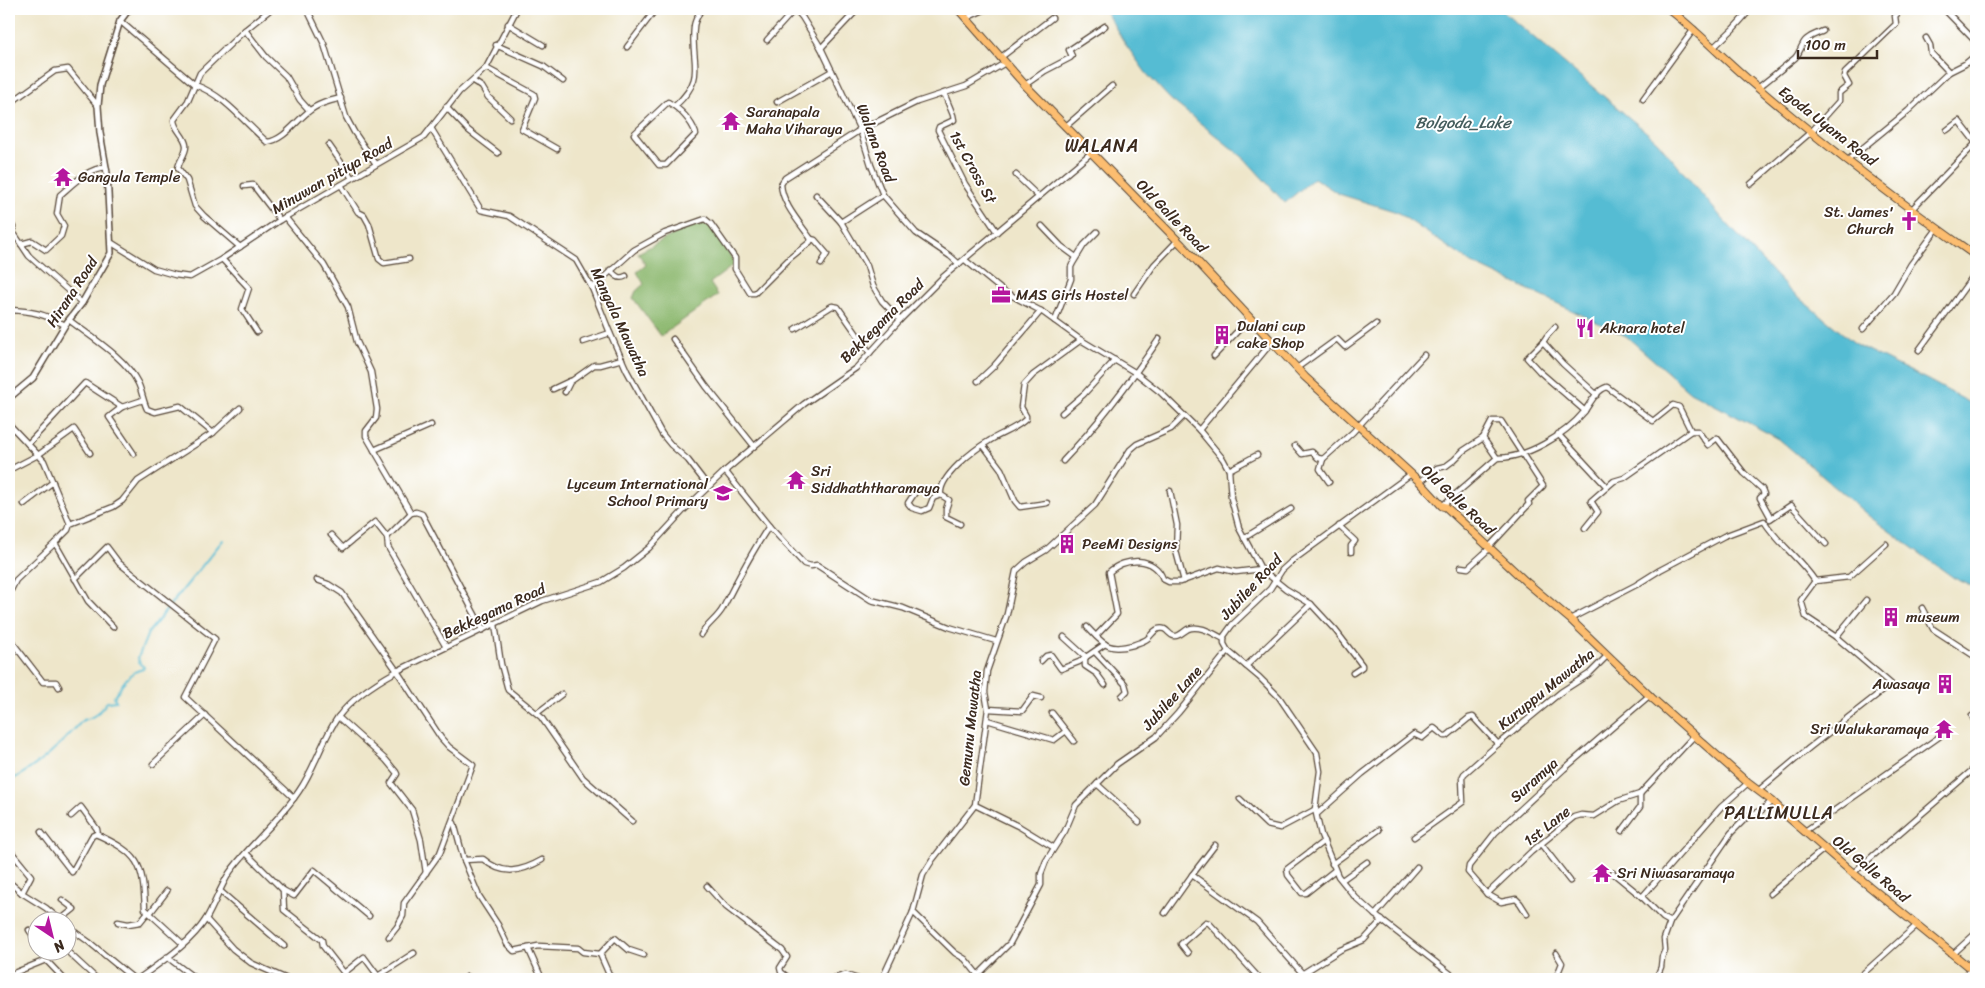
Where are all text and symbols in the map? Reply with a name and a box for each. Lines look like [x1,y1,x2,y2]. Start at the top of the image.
scale bar [1798,28,1876,60]
text: 100 m [1805,32,1846,58]
street label: Egoda Uyana Road [1773,79,1884,174]
place label: Saranapala Maha Viharaya [746,99,843,142]
street label: Walana Road [849,100,903,187]
water label: Bolgoda_Lake [1415,108,1513,137]
temple icon: Saranapala Maha Viharaya [720,110,742,132]
street label: 1st Cross St [942,126,1004,209]
street label: Minuwan pitiya Road [266,130,399,221]
district label: WALANA [1065,130,1139,162]
place label: Gangula Temple [78,164,181,190]
temple icon: Gangula Temple [52,166,74,188]
street label: Old Galle Road [1130,173,1215,260]
place label: St. James' Church [1824,199,1894,242]
church icon: St. James' Church [1898,210,1920,232]
street label: Hirana Road [39,250,105,333]
street label: Mangala Mawatha [583,263,657,382]
street label: Bekkegama Road [834,272,931,369]
place label: MAS Girls Hostel [1016,282,1129,308]
office icon: MAS Girls Hostel [990,284,1012,306]
place label: Dulani cup cake Shop [1237,313,1305,356]
place label: Aknara hotel [1599,315,1686,341]
restaurant icon: Aknara hotel [1574,317,1596,339]
building icon: Dulani cup cake Shop [1211,324,1233,346]
place label: Sri Siddhaththaramaya [811,458,940,501]
street label: Old Galle Road [1414,458,1502,543]
temple icon: Sri Siddhaththaramaya [785,469,807,491]
place label: Lyceum International School Primary [567,471,709,514]
school or university icon: Lyceum International School Primary [712,482,734,504]
place label: PeeMi Designs [1082,531,1178,557]
building icon: PeeMi Designs [1056,533,1078,555]
street label: Jubilee Road [1213,547,1289,627]
street label: Bekkegama Road [438,575,551,646]
place label: museum [1906,604,1960,630]
building icon: museum [1880,606,1902,628]
street label: Kuruppu Mawatha [1492,641,1601,736]
street label: Jubilee Lane [1135,659,1209,737]
street label: Gemunu Mawatha [951,668,989,787]
place label: Awasaya [1872,671,1930,697]
building icon: Awasaya [1934,673,1956,695]
place label: Sri Walukaramaya [1810,716,1929,742]
temple icon: Sri Walukaramaya [1933,718,1955,740]
street label: Suramya [1504,751,1565,809]
district label: PALLIMULLA [1724,797,1834,829]
street label: 1st Lane [1518,799,1577,853]
street label: Old Galle Road [1826,829,1917,910]
place label: Sri Niwasaramaya [1617,860,1735,886]
temple icon: Sri Niwasaramaya [1591,862,1613,884]
north arrow [28,910,78,960]
text: N [48,933,71,959]

